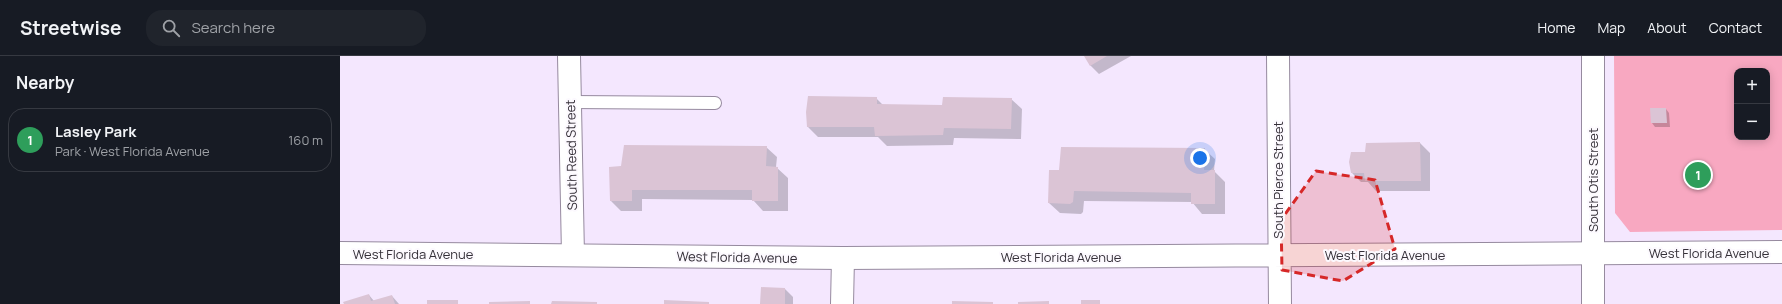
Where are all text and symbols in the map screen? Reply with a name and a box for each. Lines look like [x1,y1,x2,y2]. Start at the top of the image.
search box [146,10,426,46]
text: Streetwise [20,15,122,41]
icon: search [160,17,182,39]
text: Search here [192,17,275,38]
text: Home [1538,18,1575,37]
text: Map [1597,18,1625,37]
text: About [1647,18,1687,37]
text: Contact [1709,18,1762,37]
map controls [1734,68,1770,140]
button: + [1734,68,1770,104]
text: Nearby [16,71,74,94]
street label: South Reed Street [561,99,581,211]
button: − [1734,104,1770,140]
text: Lasley Park [55,121,136,142]
street label: South Pierce Street [1269,121,1287,239]
street label: South Otis Street [1584,128,1602,232]
text: 1 [27,131,33,149]
text: 160 m [288,131,323,149]
text: Park · West Florida Avenue [55,142,210,160]
your location [1190,148,1210,168]
pin: 1 [1685,160,1711,190]
street label: West Florida Avenue [1649,244,1770,262]
street label: West Florida Avenue [353,245,474,263]
street label: West Florida Avenue [1325,246,1446,264]
street label: West Florida Avenue [677,247,798,267]
street label: West Florida Avenue [1001,248,1122,266]

